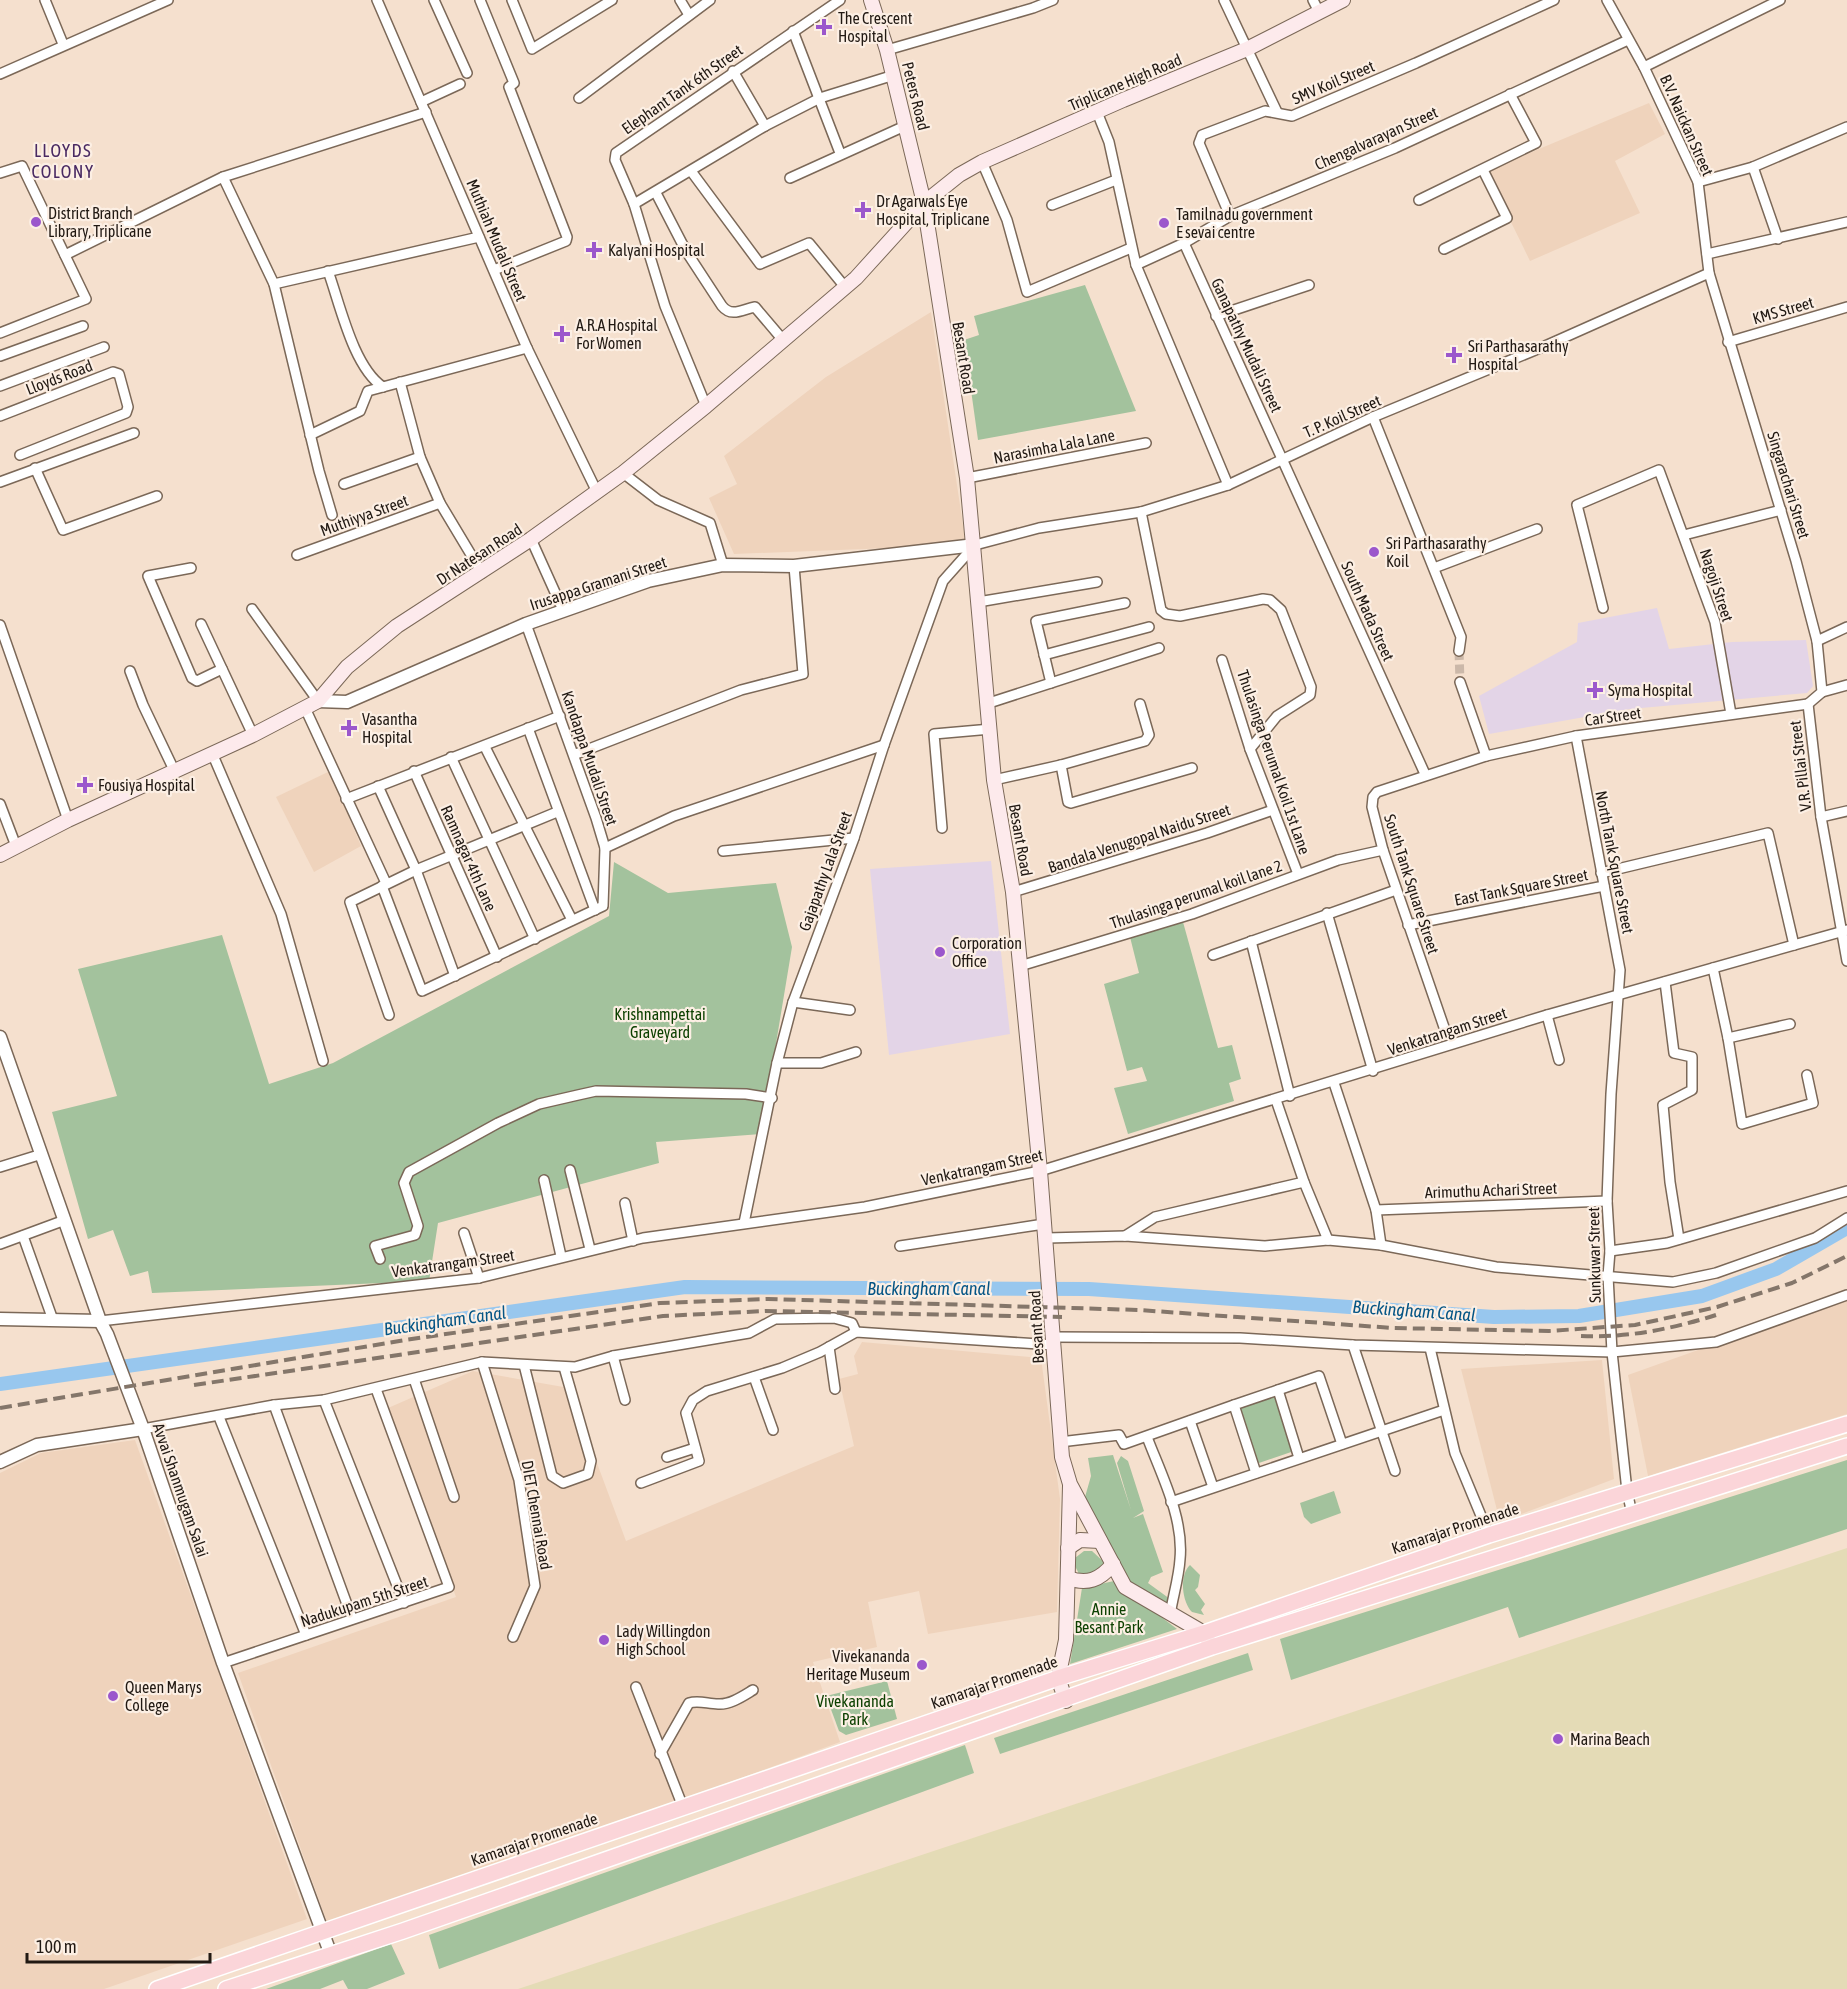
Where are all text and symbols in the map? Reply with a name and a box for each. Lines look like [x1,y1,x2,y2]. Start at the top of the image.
place label: The Crescent Hospital [838,9,913,46]
marker: The Crescent Hospital [815,18,833,36]
street label: Elephant Tank 6th Street [618,40,747,138]
street label: Triplicane High Road [1066,50,1185,115]
street label: SMV Koil Street [1289,56,1377,107]
street label: Peters Road [899,60,933,132]
street label: B.V. Naickan Street [1657,72,1717,179]
street label: Chengalvarayan Street [1312,103,1441,174]
district label: LLOYDS COLONY [32,140,95,182]
street label: Muthiah Mudali Street [463,176,531,304]
place label: Dr Agarwals Eye Hospital, Triplicane [876,192,989,229]
marker: Dr Agarwals Eye Hospital, Triplicane [854,201,872,219]
place label: District Branch Library, Triplicane [48,204,152,241]
place label: Tamilnadu government E sevai centre [1176,205,1313,241]
marker: District Branch Library, Triplicane [29,215,43,229]
marker: Tamilnadu government E sevai centre [1157,216,1171,230]
marker: Kalyani Hospital [585,241,603,259]
place label: Kalyani Hospital [608,241,705,260]
street label: Ganapathy Mudali Street [1207,275,1286,416]
street label: KMS Street [1750,293,1816,327]
place label: A.R.A Hospital For Women [576,316,658,352]
street label: Besant Road [949,321,979,395]
marker: A.R.A Hospital For Women [553,325,571,343]
place label: Sri Parthasarathy Hospital [1468,337,1569,374]
marker: Sri Parthasarathy Hospital [1445,346,1463,364]
street label: Lloyds Road [23,356,95,399]
street label: T. P. Koil Street [1301,391,1384,441]
street label: Narasimha Lala Lane [992,425,1116,467]
street label: Singarachari Street [1763,429,1814,541]
street label: Muthiyya Street [318,491,411,540]
street label: Dr Natesan Road [433,520,525,588]
place label: Sri Parthasarathy Koil [1386,534,1487,570]
marker: Sri Parthasarathy Koil [1367,545,1381,559]
street label: Nagoji Street [1696,546,1737,624]
street label: Irusappa Gramani Street [527,552,669,615]
street label: South Mada Street [1338,558,1398,664]
street label: Thulasinga Perumal Koil 1st Lane [1233,667,1314,857]
marker: Syma Hospital [1586,681,1604,699]
place label: Syma Hospital [1608,681,1693,700]
street label: Kandappa Mudali Street [558,688,622,828]
street label: Car Street [1584,703,1643,729]
place label: Vasantha Hospital [362,710,417,747]
marker: Vasantha Hospital [340,719,358,737]
street label: V.R. Pillai Street [1785,719,1814,812]
marker: Fousiya Hospital [76,776,94,794]
place label: Fousiya Hospital [98,776,196,795]
street label: North Tank Square Street [1591,789,1638,936]
street label: Bandala Venugopal Naidu Street [1046,800,1233,877]
street label: Ramnagar 4th Lane [437,802,500,914]
street label: Besant Road [1006,802,1036,878]
street label: Gajapathy Lala Street [795,808,856,934]
street label: South Tank Square Street [1380,812,1443,957]
street label: Thulasinga perumal koil lane 2 [1108,856,1285,933]
street label: East Tank Square Street [1453,865,1590,910]
place label: Corporation Office [952,934,1022,970]
marker: Corporation Office [933,945,947,959]
street label: Venkatrangam Street [1385,1003,1509,1060]
park label: Krishnampettai Graveyard [614,1005,706,1042]
street label: Venkatrangam Street [920,1145,1045,1190]
street label: Arimuthu Achari Street [1425,1179,1558,1201]
street label: Sunkuwar Street [1584,1207,1604,1303]
street label: Venkatrangam Street [390,1245,516,1282]
water label: Buckingham Canal [867,1278,991,1299]
street label: Besant Road [1025,1290,1047,1364]
water label: Buckingham Canal [1352,1296,1476,1325]
water label: Buckingham Canal [382,1302,508,1339]
street label: Avvai Shanmugam Salai [149,1421,212,1560]
street label: DIET Chennai Road [519,1459,555,1571]
street label: Kamarajar Promenade [1389,1499,1521,1558]
street label: Nadukupam 5th Street [298,1572,431,1631]
park label: Annie Besant Park [1074,1600,1144,1636]
place label: Lady Willingdon High School [616,1622,711,1659]
marker: Lady Willingdon High School [597,1633,611,1647]
place label: Vivekananda Heritage Museum [806,1647,910,1684]
street label: Kamarajar Promenade [928,1652,1060,1713]
marker: Vivekananda Heritage Museum [915,1658,929,1672]
place label: Queen Marys College [125,1678,202,1715]
marker: Queen Marys College [106,1689,120,1703]
park label: Vivekananda Park [816,1692,894,1728]
place label: Marina Beach [1570,1730,1650,1748]
marker: Marina Beach [1551,1732,1565,1746]
street label: Kamarajar Promenade [468,1809,600,1870]
scale bar [27,1926,210,1964]
text: 100 m [36,1936,77,1957]

